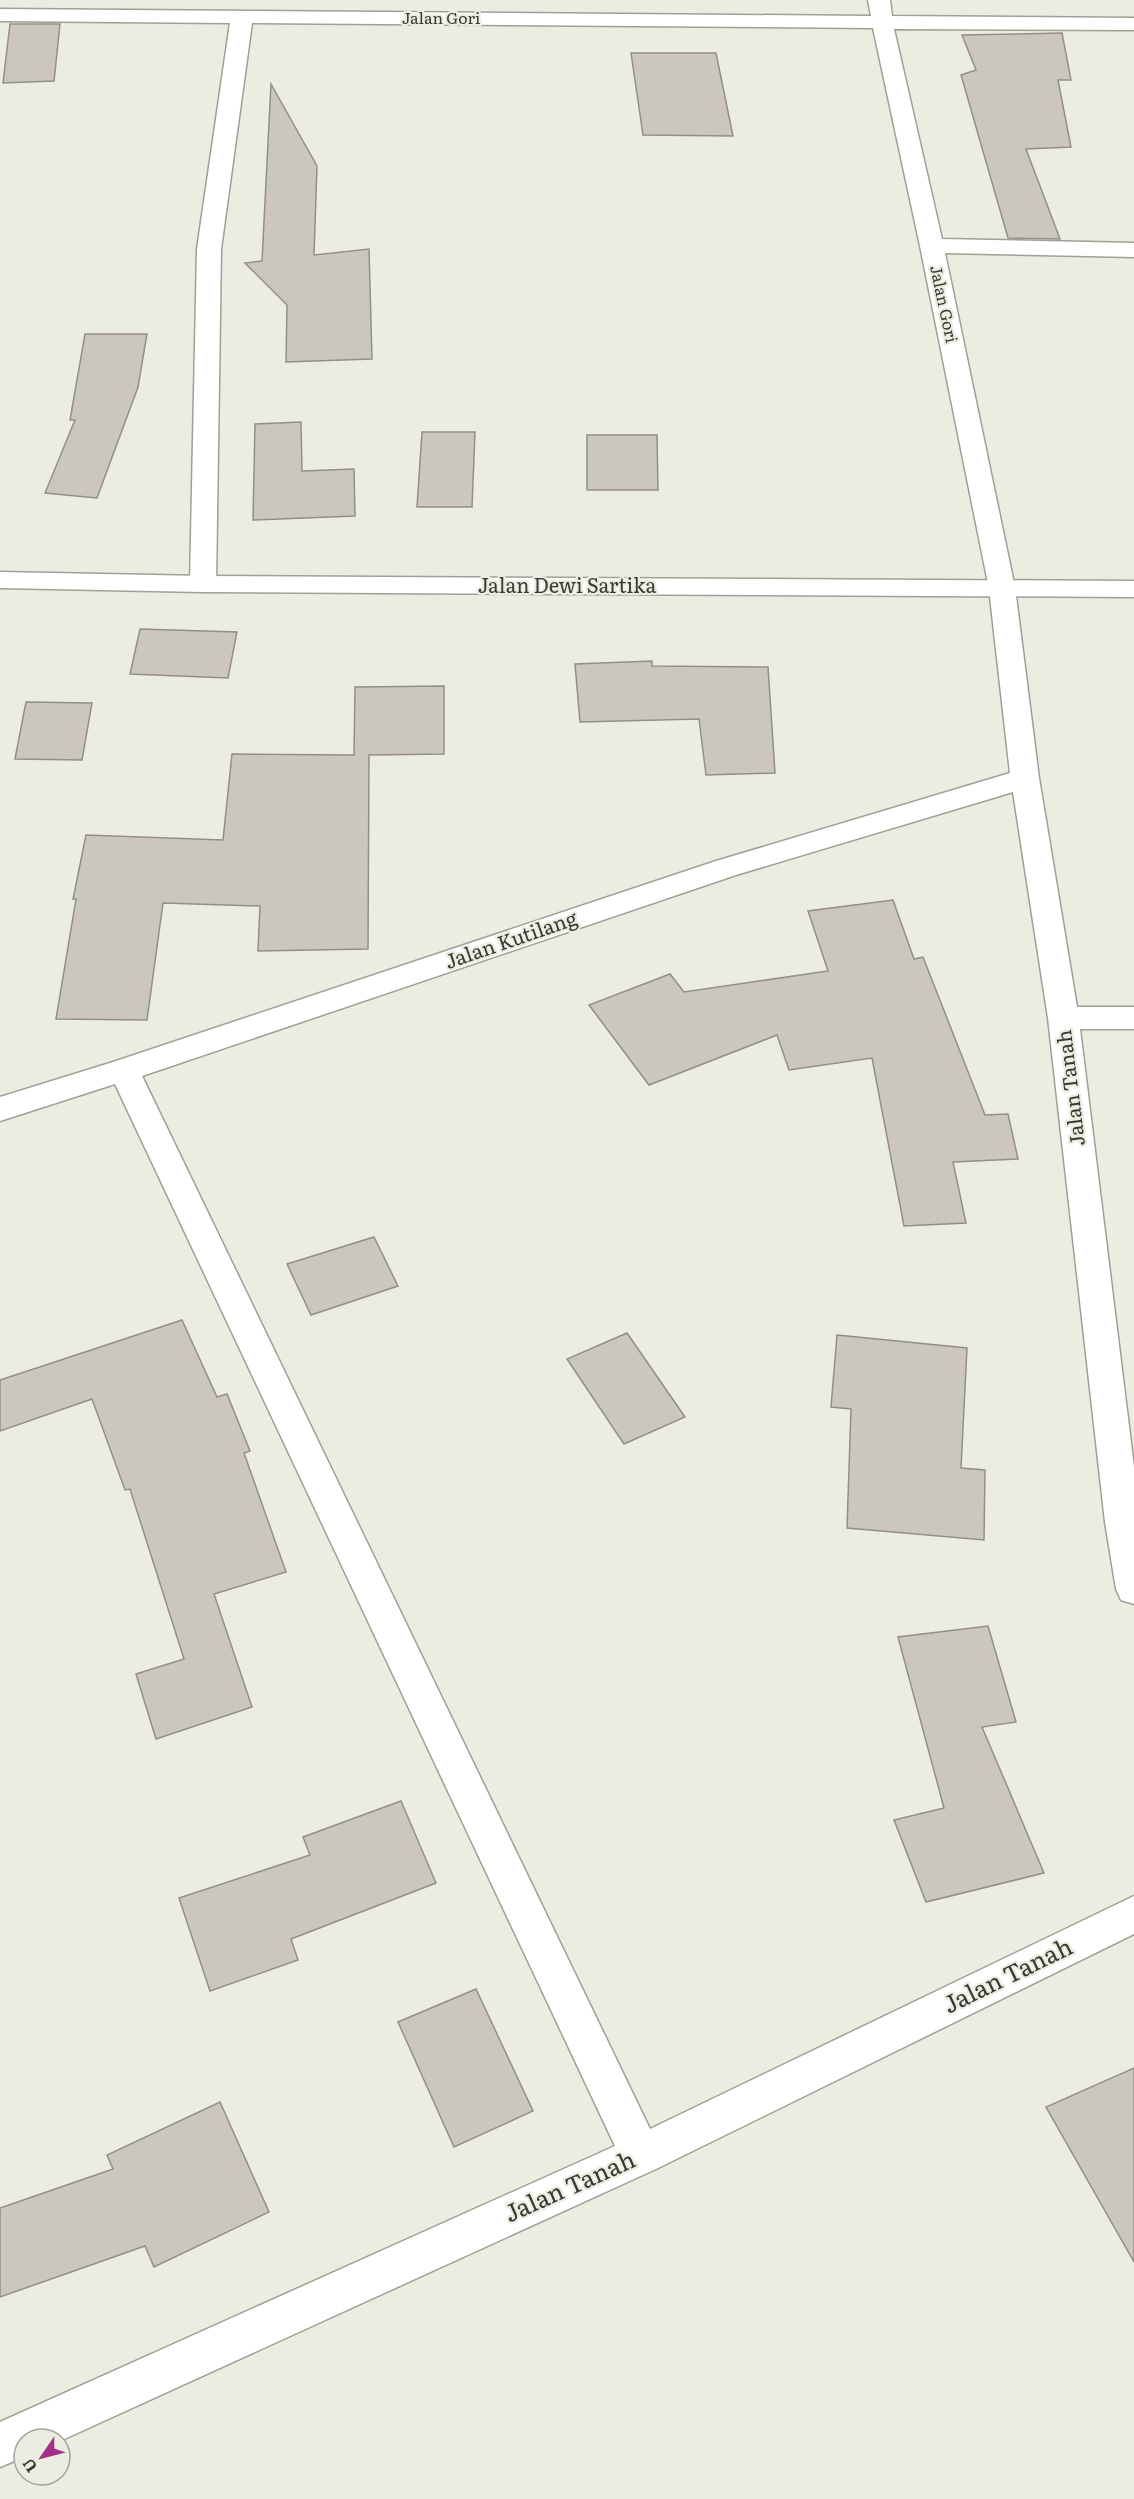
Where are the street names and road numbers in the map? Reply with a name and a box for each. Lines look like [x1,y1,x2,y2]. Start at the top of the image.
street label: Jalan Gori [402,5,480,29]
street label: Jalan Gori [925,263,965,345]
street label: Jalan Dewi Sartika [478,569,656,599]
street label: Jalan Kutilang [440,901,581,975]
street label: Jalan Tanah [1047,1028,1091,1148]
street label: Jalan Tanah [936,1927,1078,2020]
street label: Jalan Tanah [498,2140,640,2229]

